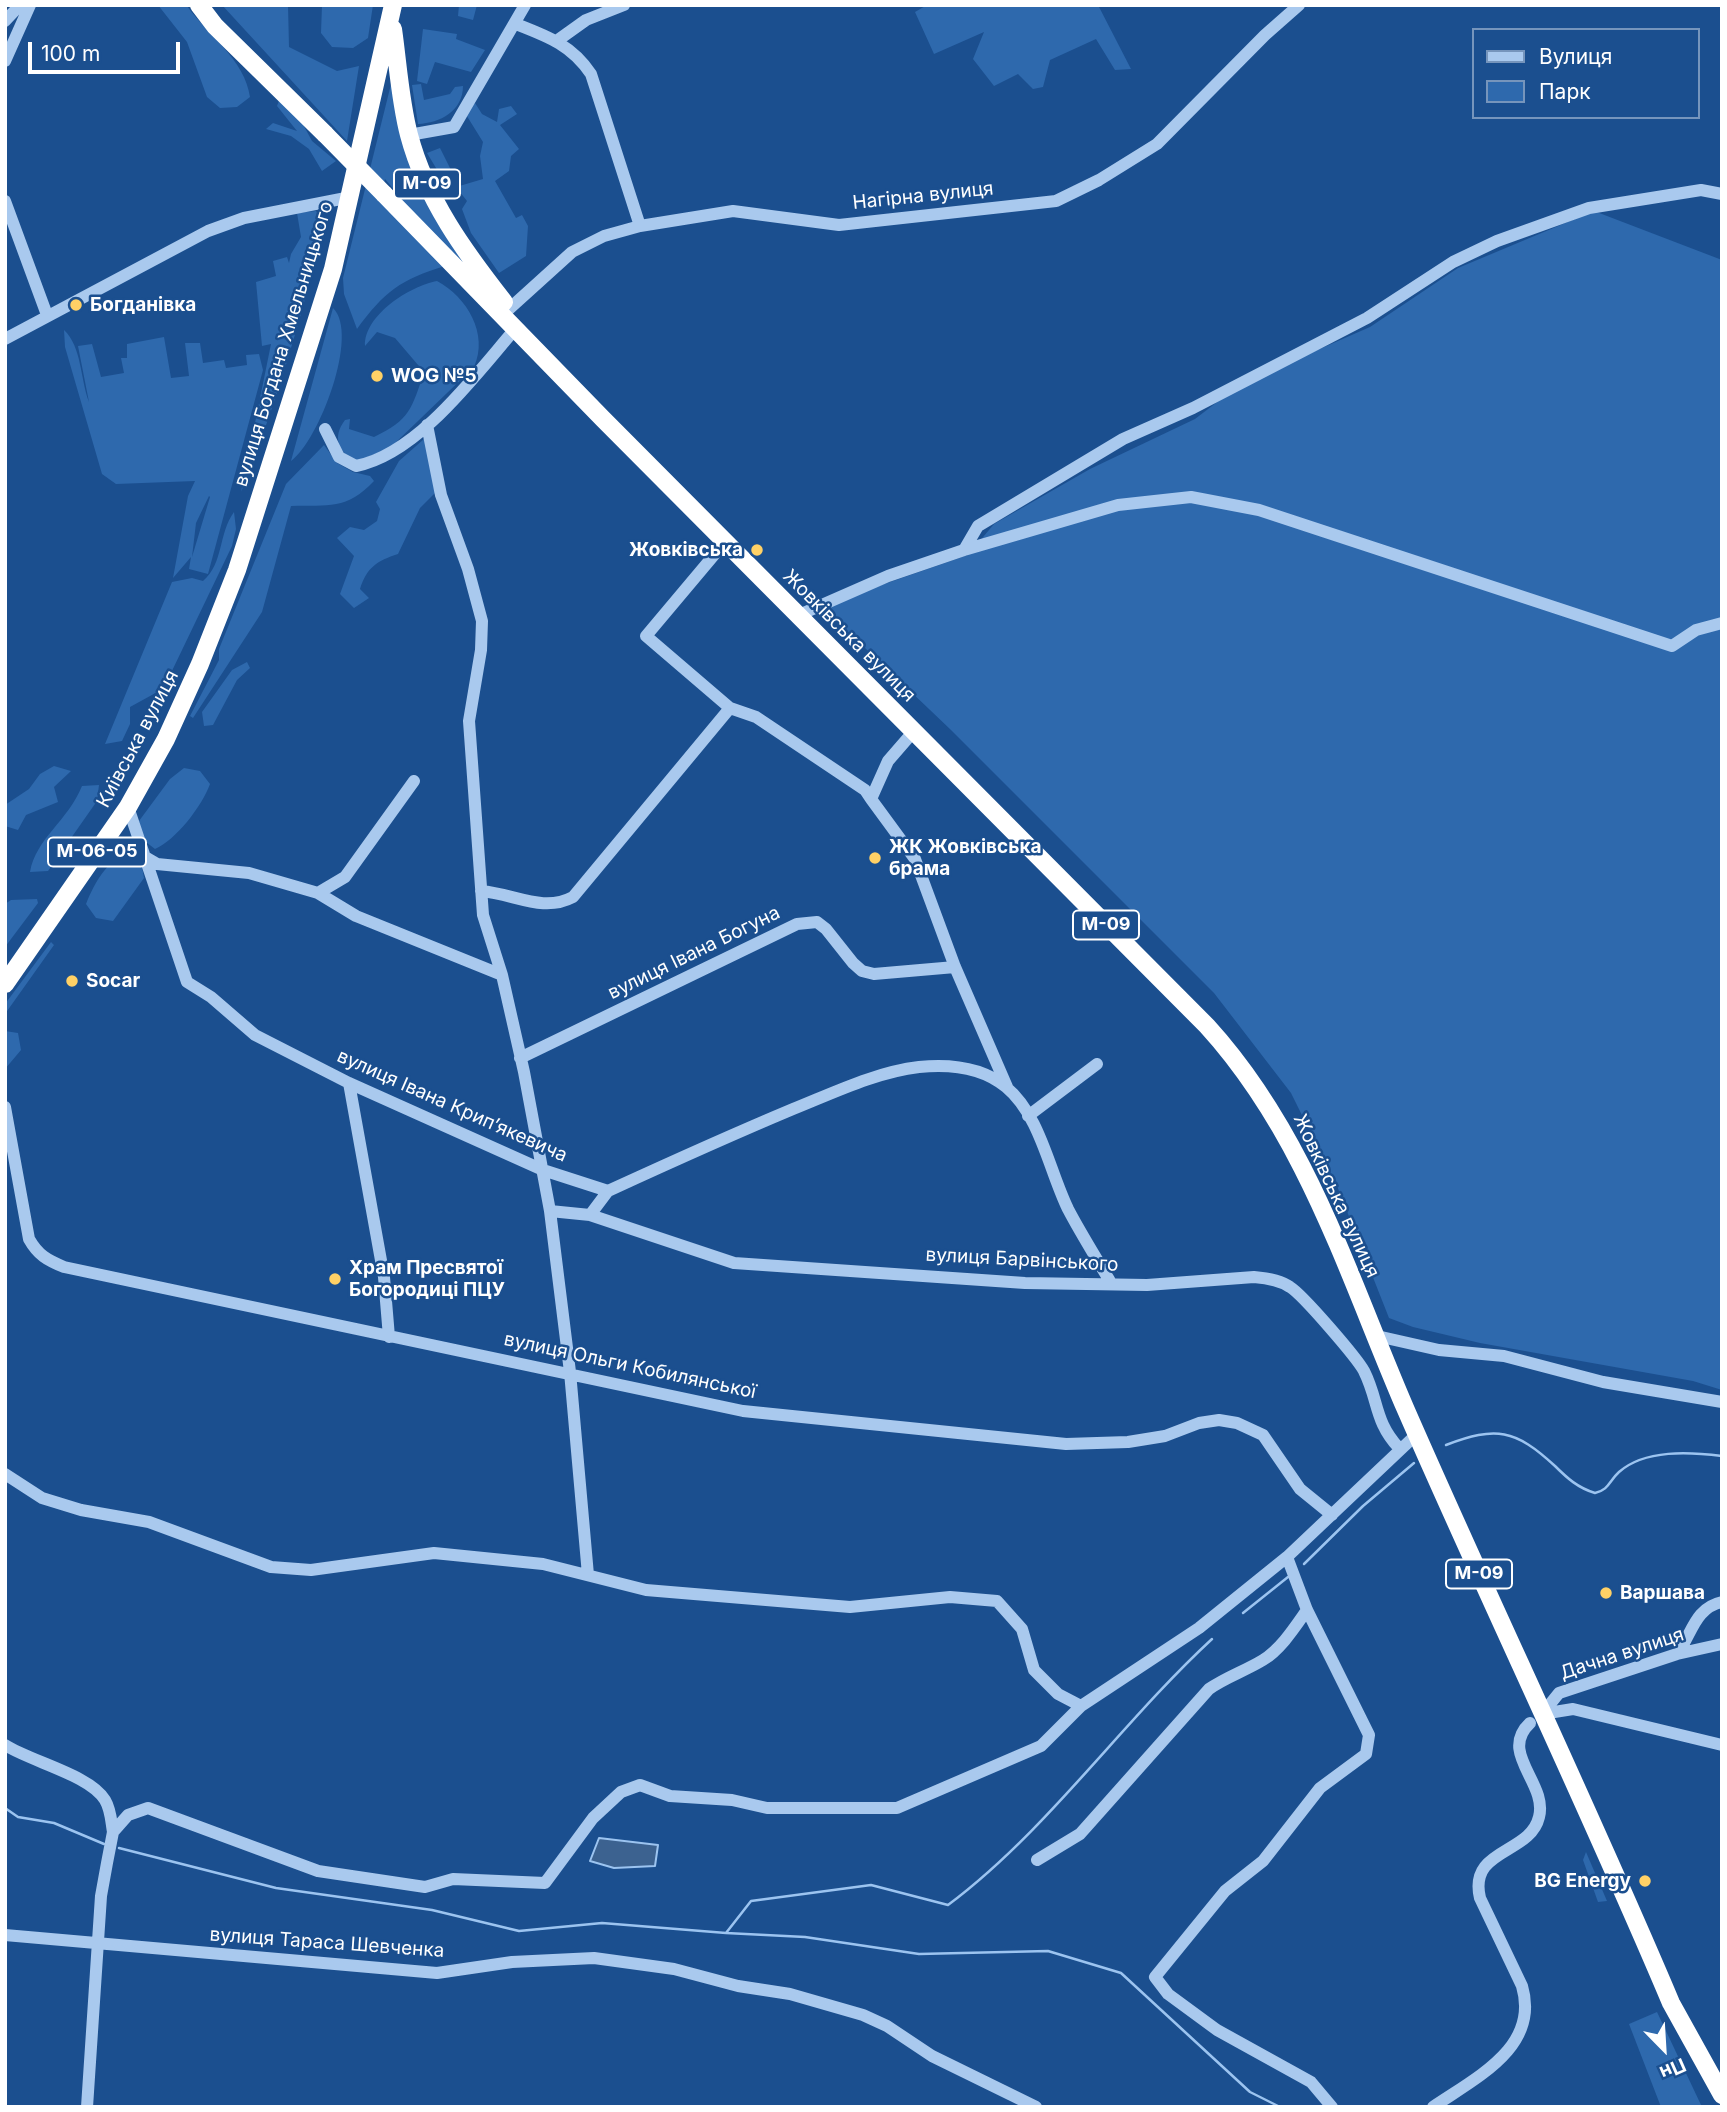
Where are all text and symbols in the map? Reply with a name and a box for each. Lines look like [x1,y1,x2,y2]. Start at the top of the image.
scale bar [32,28,184,72]
legend [1472,28,1699,119]
text: 100 m [41,41,100,66]
text: Вулиця [1539,44,1612,69]
text: Парк [1539,79,1591,104]
road number: М-09 [394,169,460,198]
street label: Нагірна вулиця [851,177,995,215]
street label: вулиця Богдана Хмельницького [230,199,338,489]
place label: Богданівка [90,294,196,316]
marker: Богданівка [68,297,84,313]
place label: WOG №5 [391,365,477,387]
marker: WOG №5 [369,368,385,384]
place label: Жовківська [629,539,743,561]
marker: Жовківська [749,542,765,558]
street label: Жовківська вулиця [778,565,920,707]
street label: Київська вулиця [92,666,184,812]
place label: ЖК Жовківська брама [889,836,1042,880]
road number: М-06-05 [48,838,146,866]
marker: ЖК Жовківська брама [867,850,883,866]
street label: вулиця Івана Богуна [604,901,784,1005]
road number: М-09 [1073,910,1139,940]
place label: Socar [86,970,140,992]
marker: Socar [64,973,80,989]
street label: вулиця Івана Крипʼякевича [333,1045,571,1167]
street label: Жовківська вулиця [1288,1111,1384,1281]
street label: вулиця Барвінського [925,1244,1119,1276]
place label: Храм Пресвятої Богородиці ПЦУ [349,1257,505,1301]
marker: Храм Пресвятої Богородиці ПЦУ [327,1271,343,1287]
street label: вулиця Ольги Кобилянської [502,1328,758,1404]
road number: М-09 [1446,1560,1512,1588]
place label: Варшава [1620,1582,1705,1604]
marker: Варшава [1598,1585,1614,1601]
street label: Дачна вулиця [1557,1623,1687,1685]
place label: BG Energy [1534,1870,1631,1892]
marker: BG Energy [1637,1873,1653,1889]
street label: вулиця Тараса Шевченка [209,1923,445,1963]
north arrow [1629,2014,1699,2084]
text: Пн [1656,2053,1689,2084]

